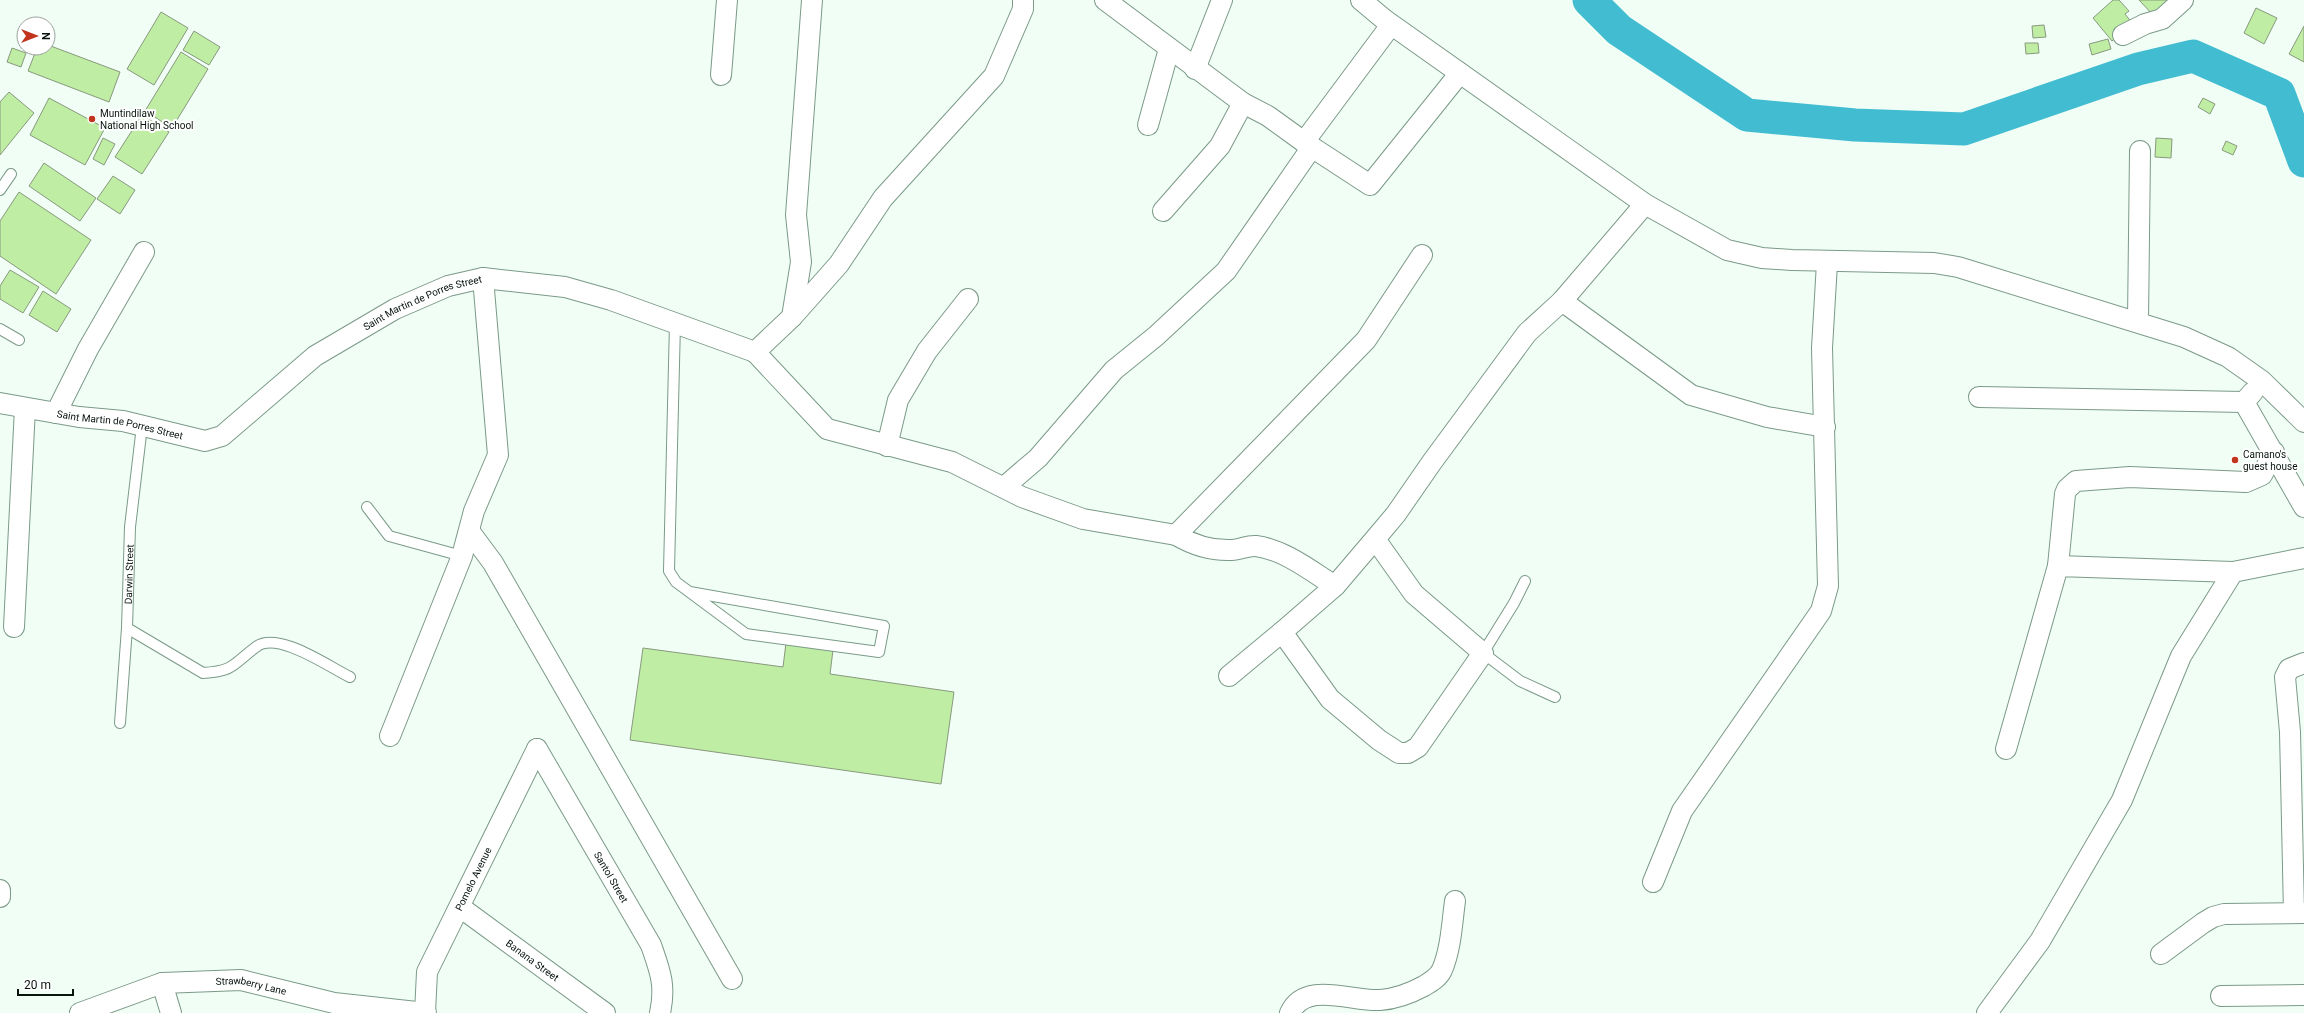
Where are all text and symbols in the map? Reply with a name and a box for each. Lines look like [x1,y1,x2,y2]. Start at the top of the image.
north arrow [16,16,56,56]
text: N [39,32,52,40]
place label: Muntindilaw National High School [100,108,194,131]
marker: Muntindilaw National High School [87,114,97,124]
street label: Saint Martin de Porres Street [361,273,483,332]
street label: Saint Martin de Porres Street [56,408,184,441]
place label: Camano's guest house [2243,449,2298,472]
marker: Camano's guest house [2230,455,2240,465]
street label: Darwin Street [123,544,135,604]
street label: Pomelo Avenue [453,845,494,913]
street label: Santol Street [592,850,630,905]
street label: Banana Street [504,938,561,983]
scale bar [18,971,73,997]
street label: Strawberry Lane [215,975,288,997]
text: 20 m [24,978,51,992]

